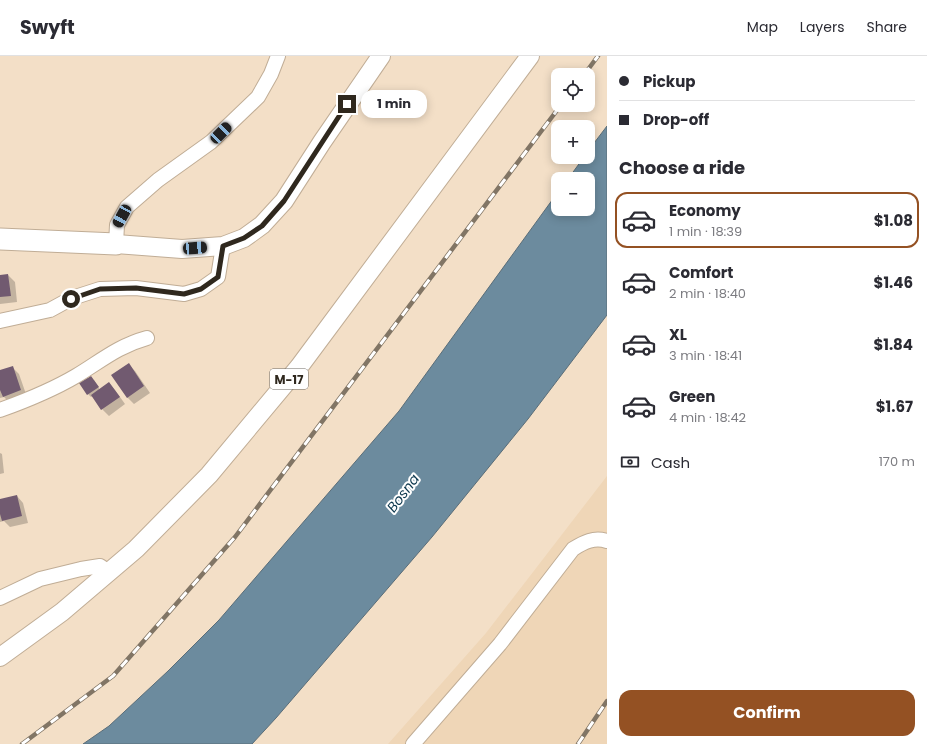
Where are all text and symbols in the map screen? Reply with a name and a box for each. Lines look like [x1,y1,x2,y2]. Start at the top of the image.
text: Swyft [20,14,75,41]
text: Map [747,17,778,37]
text: Layers [800,17,844,37]
text: Share [866,17,907,37]
map controls [551,68,595,216]
button: locate [551,68,595,112]
text: Pickup [643,71,695,92]
callout: 1 min [361,90,427,118]
text: 1 min [377,94,411,113]
route end [338,95,356,113]
text: Drop-off [643,109,709,130]
car [208,120,234,146]
button: + [551,120,595,164]
text: Choose a ride [619,155,745,180]
button: − [551,172,595,216]
text: Economy [669,200,741,221]
icon: car [621,202,657,238]
car [111,203,133,229]
text: $1.08 [874,210,913,231]
text: 1 min · 18:39 [669,222,742,241]
car [183,241,207,255]
text: Comfort [669,262,733,283]
icon: car [621,264,657,300]
text: $1.46 [874,272,913,293]
text: 2 min · 18:40 [669,284,746,303]
route start [62,290,80,308]
text: XL [669,324,687,345]
icon: car [621,326,657,362]
text: $1.84 [873,334,913,355]
text: 3 min · 18:41 [669,346,742,365]
road number: M-17 [270,369,308,389]
text: Green [669,386,715,407]
icon: car [621,388,657,424]
text: $1.67 [876,396,913,417]
text: 4 min · 18:42 [669,408,746,427]
icon: cash [619,451,641,473]
text: Cash [651,452,690,473]
text: 170 m [879,452,915,471]
water label: Bosna [382,469,424,516]
button: Confirm [619,690,915,736]

